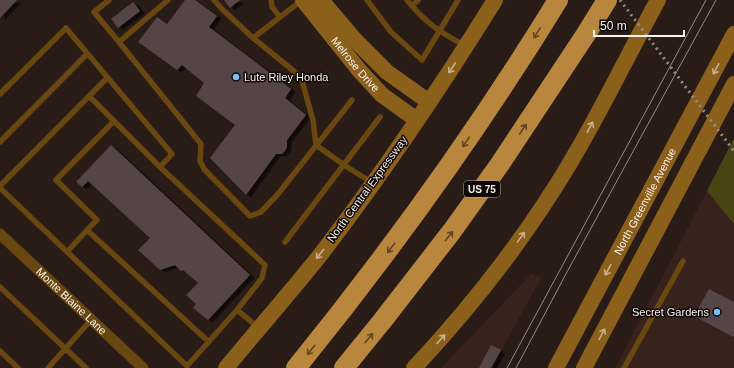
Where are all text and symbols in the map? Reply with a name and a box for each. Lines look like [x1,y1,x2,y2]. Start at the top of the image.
scale bar [594,12,684,38]
text: 50 m [600,19,627,33]
one-way arrow [533,27,541,39]
street label: Melrose Drive [329,35,382,94]
one-way arrow [711,62,719,74]
one-way arrow [448,63,456,74]
place label: Lute Riley Honda [244,71,329,83]
marker: Lute Riley Honda [231,72,241,82]
one-way arrow [586,121,594,133]
one-way arrow [519,124,527,135]
street label: North Central Expressway [325,133,410,244]
one-way arrow [462,136,470,147]
street label: North Greenville Avenue [612,146,678,257]
road number: US 75 [464,181,500,197]
one-way arrow [445,230,453,241]
one-way arrow [517,232,525,243]
one-way arrow [386,242,395,253]
one-way arrow [316,249,324,260]
one-way arrow [604,264,612,276]
street label: Monte Blaine Lane [34,265,109,337]
place label: Secret Gardens [632,306,709,318]
marker: Secret Gardens [712,307,722,317]
one-way arrow [599,328,606,340]
one-way arrow [364,333,373,343]
one-way arrow [436,334,446,344]
one-way arrow [306,345,315,356]

